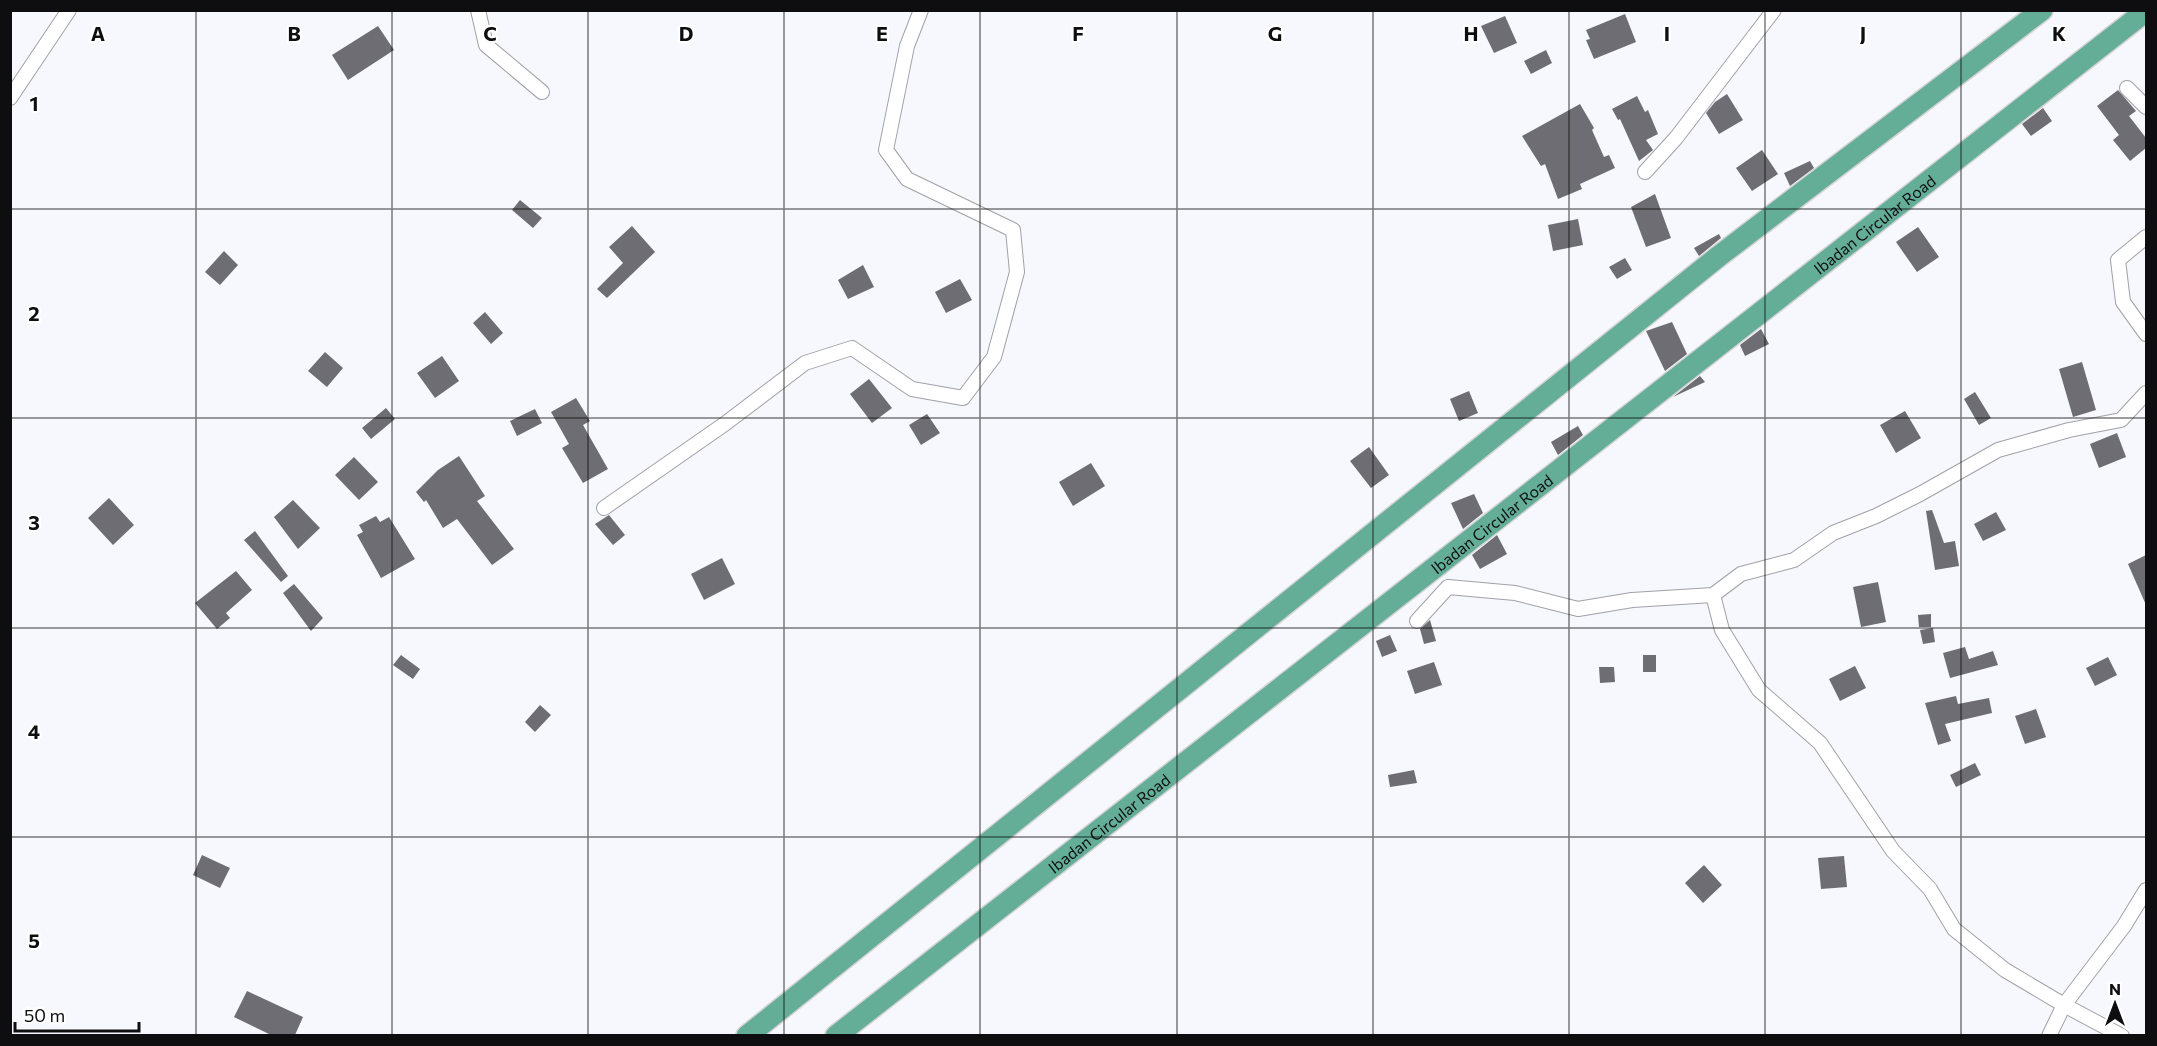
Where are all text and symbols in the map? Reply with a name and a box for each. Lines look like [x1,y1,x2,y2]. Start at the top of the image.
text: A [91,21,105,45]
text: B [287,21,301,45]
text: C [483,21,497,45]
text: D [679,21,693,45]
text: E [876,21,888,45]
text: F [1072,21,1084,45]
text: G [1268,21,1282,45]
text: H [1464,21,1479,45]
text: I [1664,21,1670,45]
text: J [1860,21,1866,45]
text: K [2052,21,2066,45]
text: 1 [29,91,39,115]
street label: Ibadan Circular Road [1809,170,1939,277]
text: 2 [28,301,40,325]
street label: Ibadan Circular Road [1426,470,1556,577]
text: 3 [28,510,40,534]
text: 4 [28,719,40,743]
street label: Ibadan Circular Road [1044,769,1173,876]
text: 5 [28,928,40,952]
north arrow [2085,974,2145,1034]
text: N [2109,979,2121,998]
scale bar [15,995,140,1033]
text: 50 m [24,1004,65,1026]

